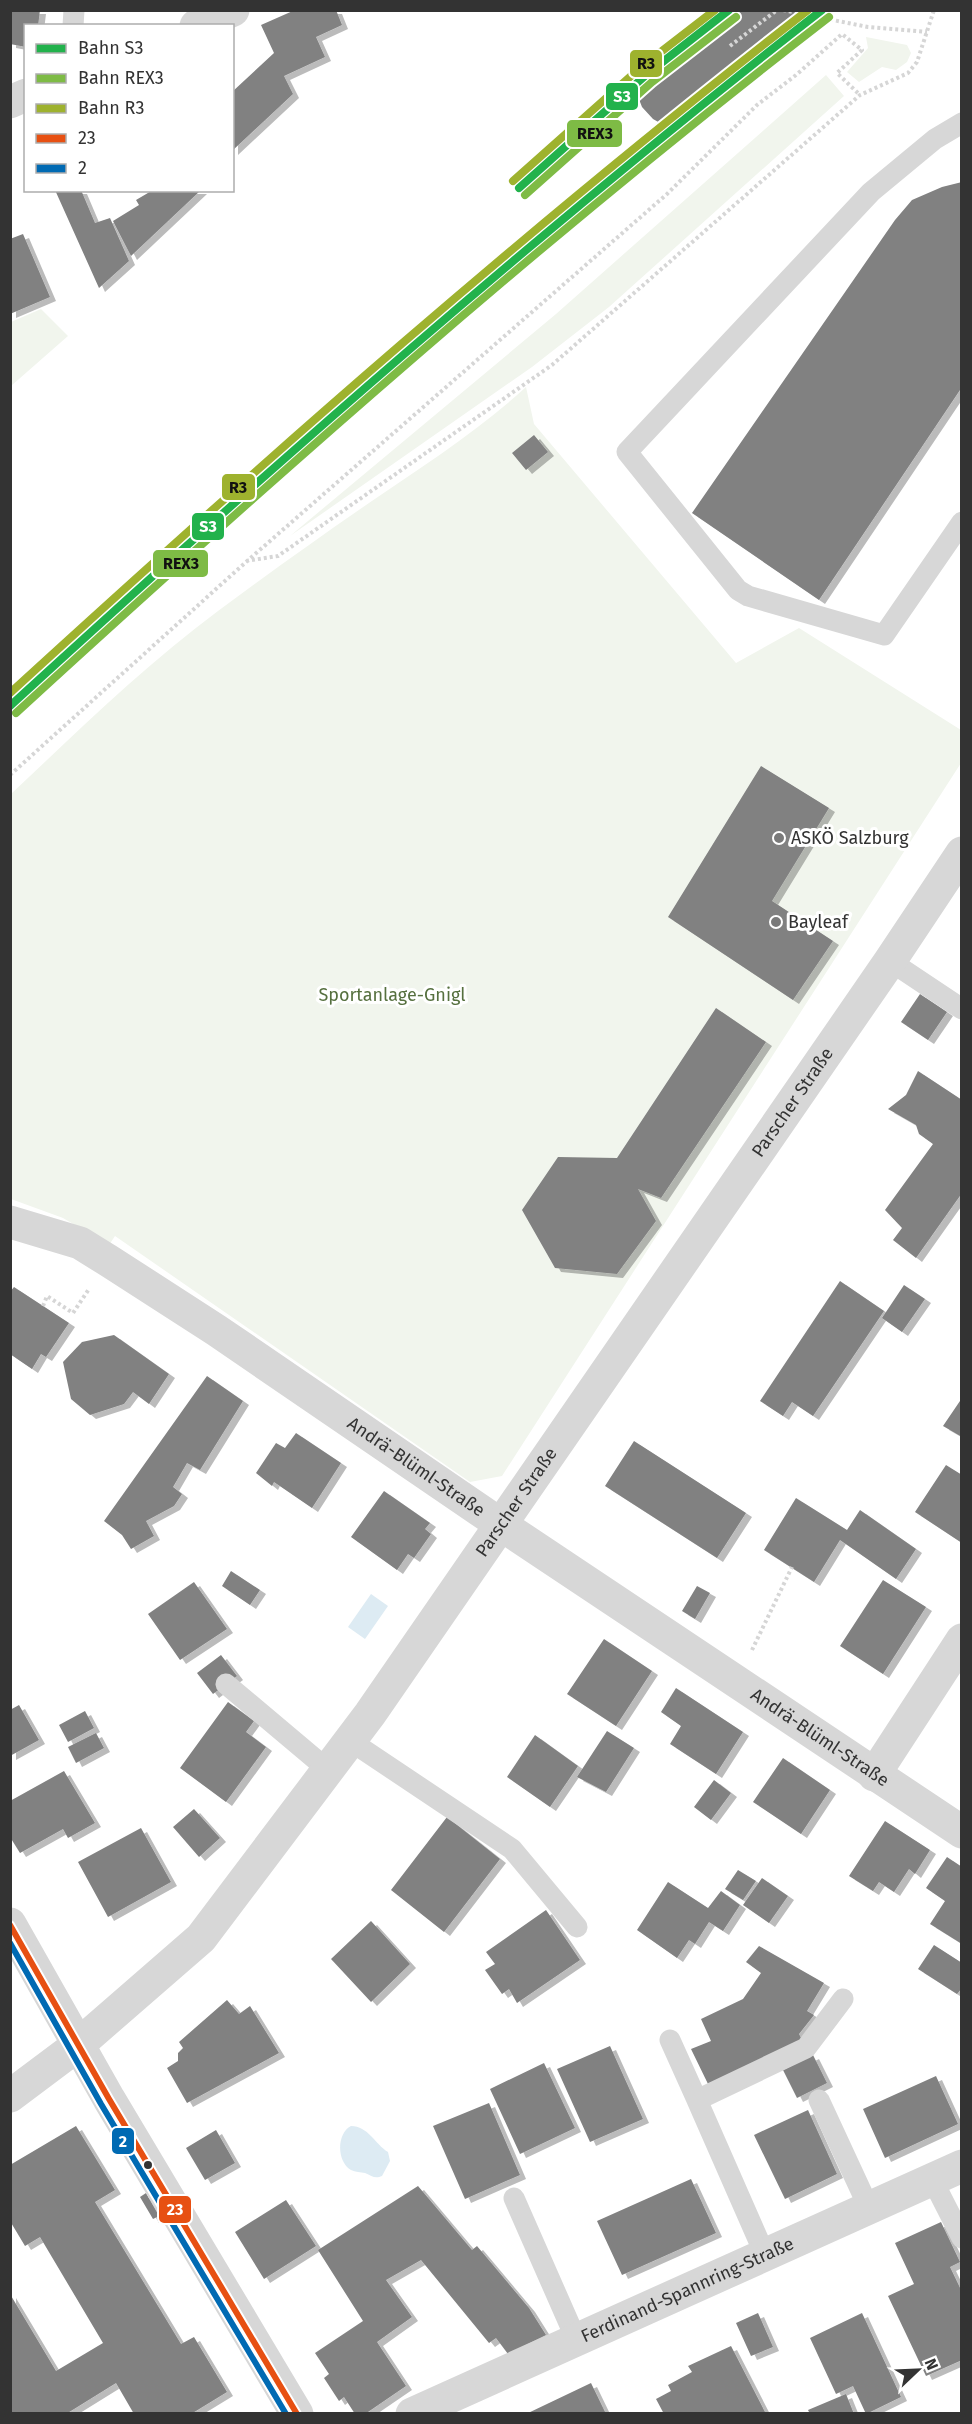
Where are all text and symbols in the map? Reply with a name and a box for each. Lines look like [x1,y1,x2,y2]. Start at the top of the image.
legend [24,24,234,192]
text: Bahn S3 [78,37,143,59]
line badge: R3 [629,49,663,78]
text: R3 [637,54,655,73]
text: Bahn REX3 [78,67,164,89]
line badge: S3 [605,82,639,111]
text: S3 [613,87,631,106]
text: Bahn R3 [78,97,144,119]
line badge: REX3 [566,119,623,148]
text: REX3 [577,124,613,143]
text: 23 [78,127,96,149]
text: 2 [78,157,87,179]
line badge: R3 [221,473,256,501]
text: R3 [229,478,247,497]
line badge: S3 [191,512,225,541]
text: S3 [199,517,217,536]
line badge: REX3 [152,549,209,578]
text: REX3 [163,554,199,573]
place label: ASKÖ Salzburg [791,827,909,849]
marker: ASKÖ Salzburg [772,831,786,845]
place label: Bayleaf [788,911,850,933]
marker: Bayleaf [769,915,783,929]
park label: Sportanlage-Gnigl [318,984,466,1006]
street label: Parscher Straße [747,1043,838,1161]
street label: Andrä-Blüml-Straße [343,1412,489,1521]
street label: Parscher Straße [471,1443,562,1561]
street label: Andrä-Blüml-Straße [747,1683,893,1791]
line badge: 2 [111,2127,135,2155]
text: 2 [119,2132,127,2151]
unlabelled marker [142,2159,154,2171]
line badge: 23 [158,2195,192,2224]
text: 23 [167,2200,183,2219]
street label: Ferdinand-Spannring-Straße [577,2232,797,2347]
north arrow [888,2340,948,2400]
text: N [921,2356,942,2373]

